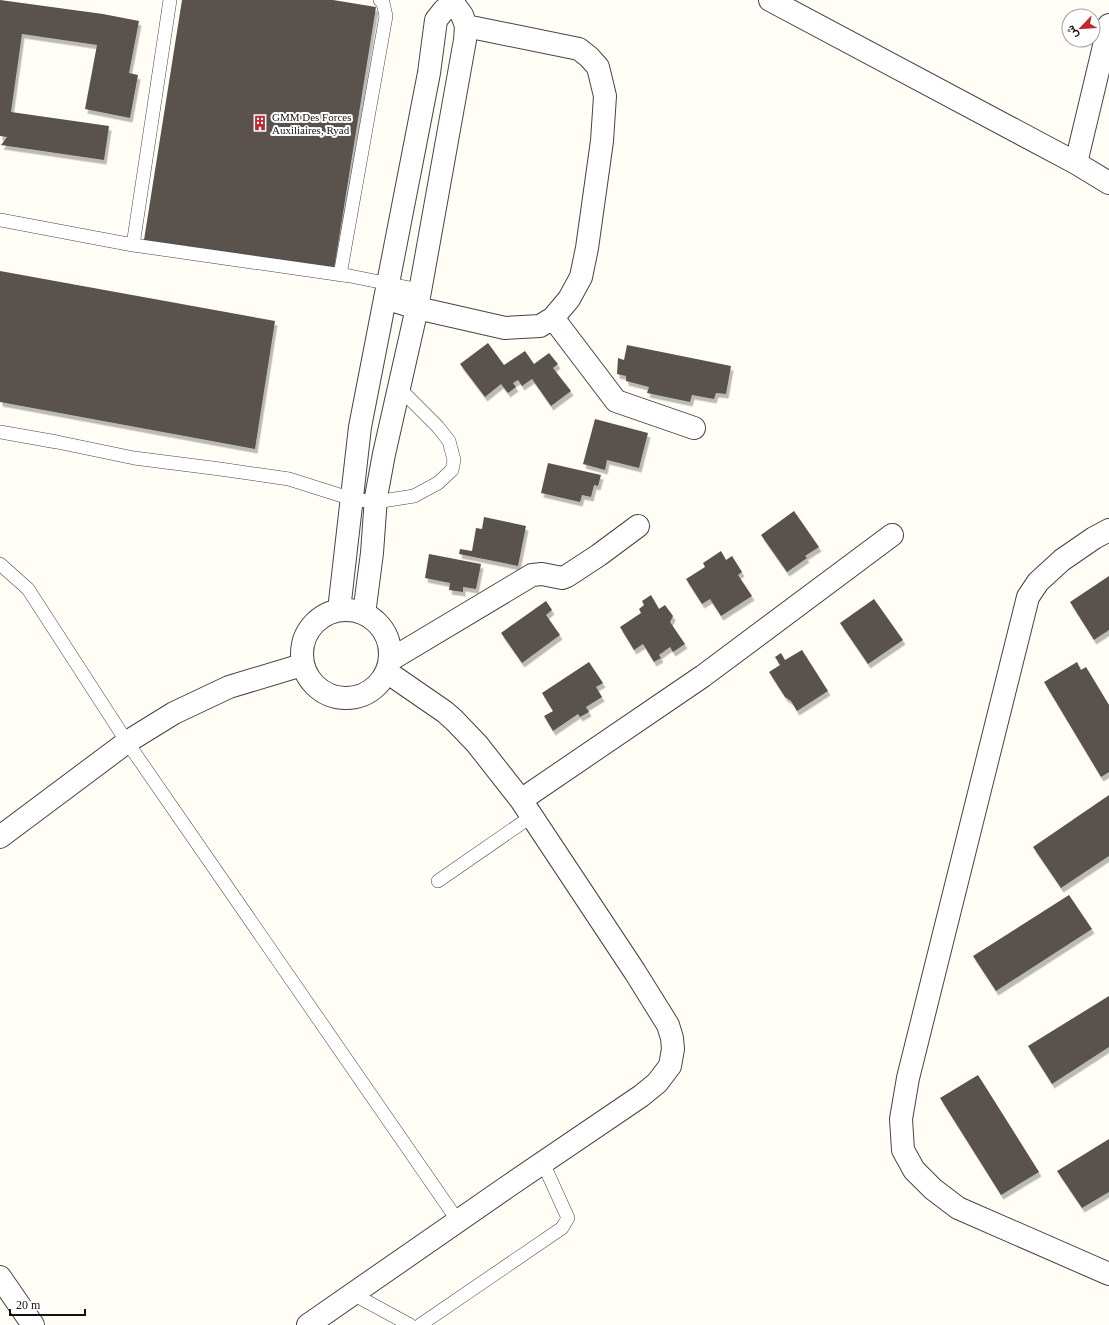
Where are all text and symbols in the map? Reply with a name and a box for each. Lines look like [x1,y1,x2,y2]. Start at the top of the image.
north arrow [1061,8,1101,48]
text: ش [1064,23,1081,41]
place label: GMM Des Forces Auxiliaires, Ryad [272,111,351,136]
building icon: GMM Des Forces Auxiliaires, Ryad [251,114,269,132]
scale bar [10,1291,85,1317]
text: 20 m [16,1298,41,1312]

